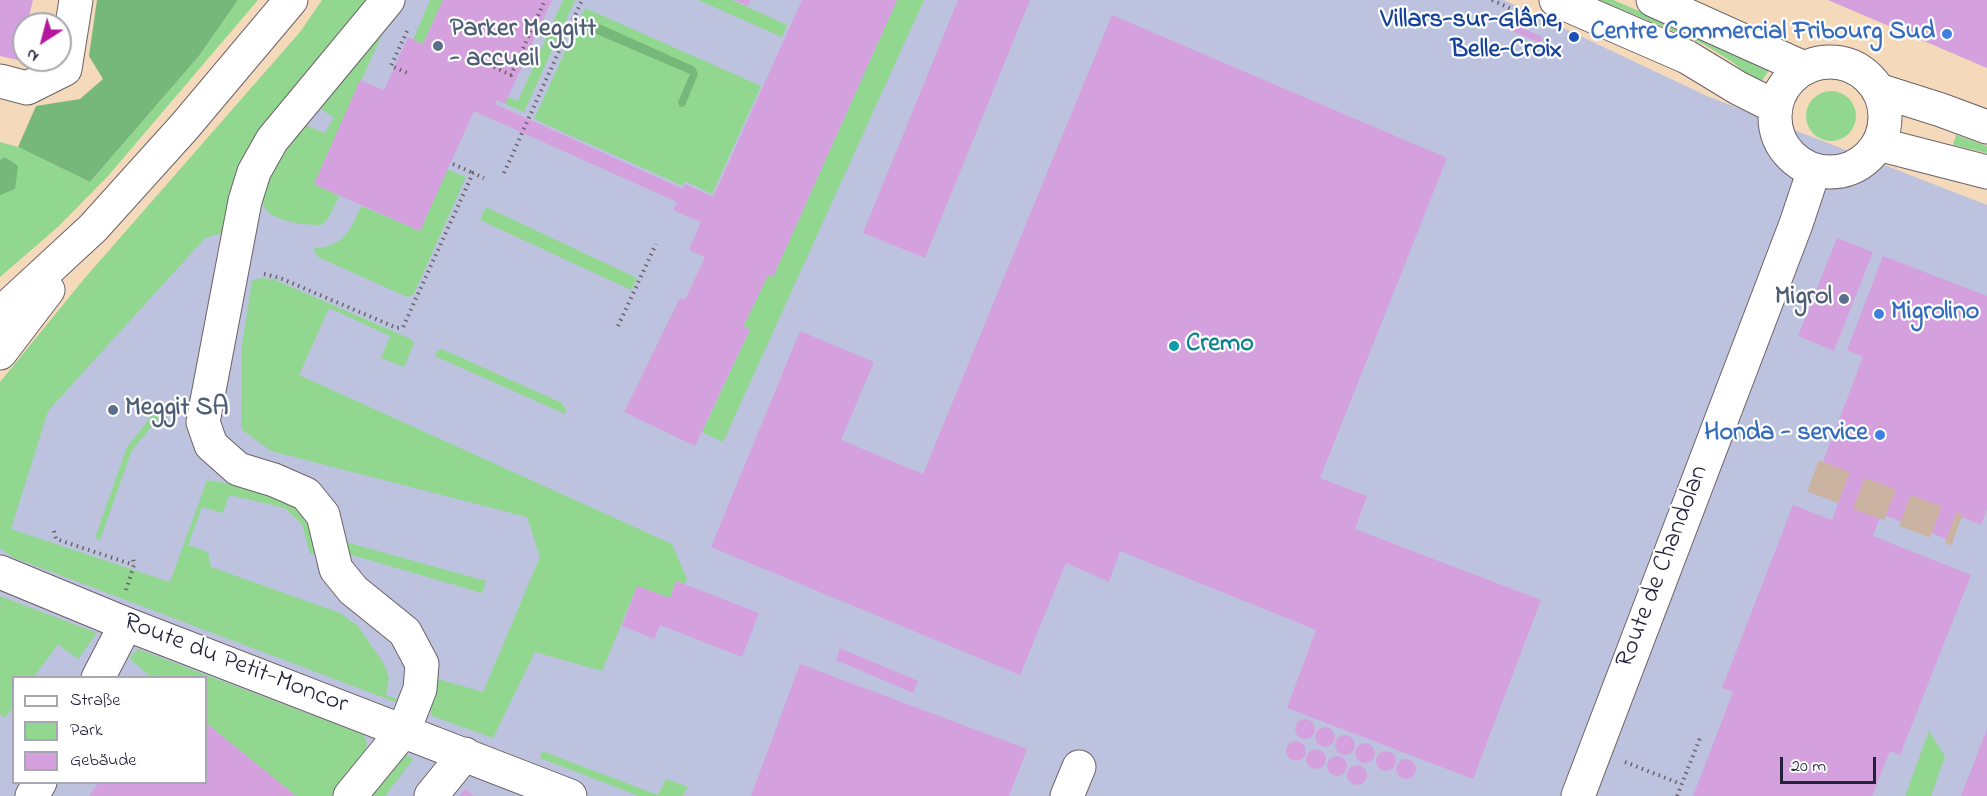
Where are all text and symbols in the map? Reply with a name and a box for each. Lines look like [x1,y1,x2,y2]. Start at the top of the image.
place label: Villars-sur-Glâne, Belle-Croix [1380,6,1562,67]
north arrow [12,12,72,72]
place label: Parker Meggitt - accueil [450,15,596,76]
place label: Centre Commercial Fribourg Sud [1590,18,1935,50]
marker: Centre Commercial Fribourg Sud [1940,27,1954,41]
marker: Villars-sur-Glâne, Belle-Croix [1567,30,1581,44]
marker: Parker Meggitt - accueil [431,39,445,53]
text: N [21,42,44,68]
place label: Migrol [1775,283,1832,315]
marker: Migrol [1837,292,1851,306]
place label: Migrolino [1891,298,1979,330]
marker: Migrolino [1872,307,1886,321]
place label: Cremo [1186,330,1254,362]
marker: Cremo [1167,339,1181,353]
place label: Meggit SA [125,394,228,426]
marker: Meggit SA [106,403,120,417]
place label: Honda - service [1704,419,1868,451]
marker: Honda - service [1873,428,1887,442]
street label: Route de Chandolan [1611,461,1717,673]
street label: Route du Petit-Moncor [118,608,352,722]
legend [12,676,207,784]
text: Straße [70,688,120,714]
text: Park [70,718,103,744]
scale bar [1783,745,1879,783]
text: Gebäude [70,748,136,774]
text: 20 m [1791,754,1826,780]

